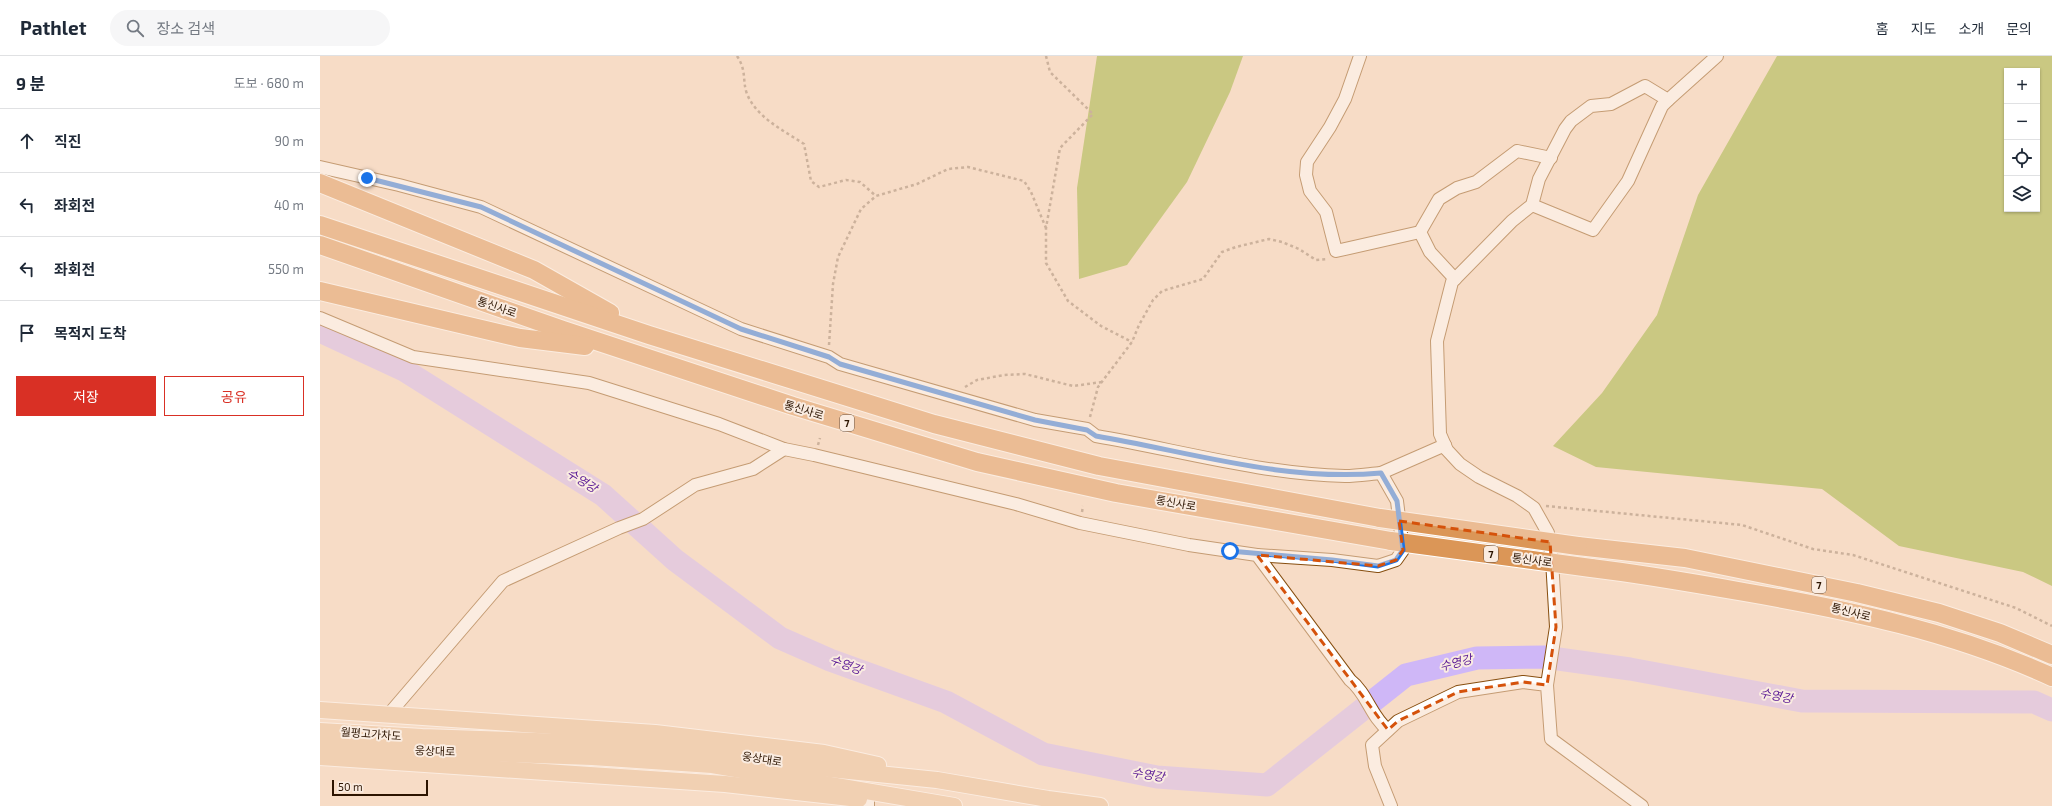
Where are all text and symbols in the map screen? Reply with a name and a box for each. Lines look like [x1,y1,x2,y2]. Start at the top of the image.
search box [110,10,390,46]
text: Pathlet [20,16,86,39]
icon: search [124,17,146,39]
text: 장소 검색 [156,19,215,37]
text: 홈 [1876,20,1889,37]
text: 지도 [1911,20,1936,37]
text: 소개 [1958,20,1984,37]
text: 문의 [2006,20,2032,37]
map controls [2004,68,2040,212]
button: + [2004,68,2040,104]
text: 9 분 [16,73,45,93]
text: 도보 · 680 m [234,75,304,91]
button: − [2004,104,2040,140]
icon: ahead [16,130,38,152]
text: 직진 [54,132,82,150]
text: 90 m [274,133,304,149]
button: locate [2004,140,2040,176]
route end [358,169,376,187]
button: layers [2004,176,2040,212]
icon: left [16,194,38,216]
text: 좌회전 [54,196,95,214]
text: 40 m [274,197,304,213]
icon: left [16,258,38,280]
text: 좌회전 [54,260,95,278]
text: 550 m [268,261,304,277]
street label: 통신사로 [476,294,518,319]
icon: arrive [16,322,38,344]
text: 목적지 도착 [54,324,126,342]
button: 저장 [16,376,156,416]
button: 공유 [164,376,304,416]
street label: 통신사로 [783,397,825,422]
road number: 7 [840,415,854,431]
water label: 수영강 [565,465,602,496]
street label: 통신사로 [1155,493,1197,512]
route start [1221,542,1239,560]
road number: 7 [1484,546,1498,562]
street label: 통신사로 [1511,550,1553,569]
road number: 7 [1812,577,1826,593]
street label: 통신사로 [1830,600,1872,623]
water label: 수영강 [1438,651,1475,673]
water label: 수영강 [828,652,866,677]
water label: 수영강 [1759,685,1796,705]
street label: 월평고가차도 [340,725,402,742]
street label: 웅상대로 [415,743,455,758]
street label: 웅상대로 [741,749,783,768]
water label: 수영강 [1131,765,1168,784]
scale bar [332,778,428,797]
text: 50 m [338,780,363,793]

